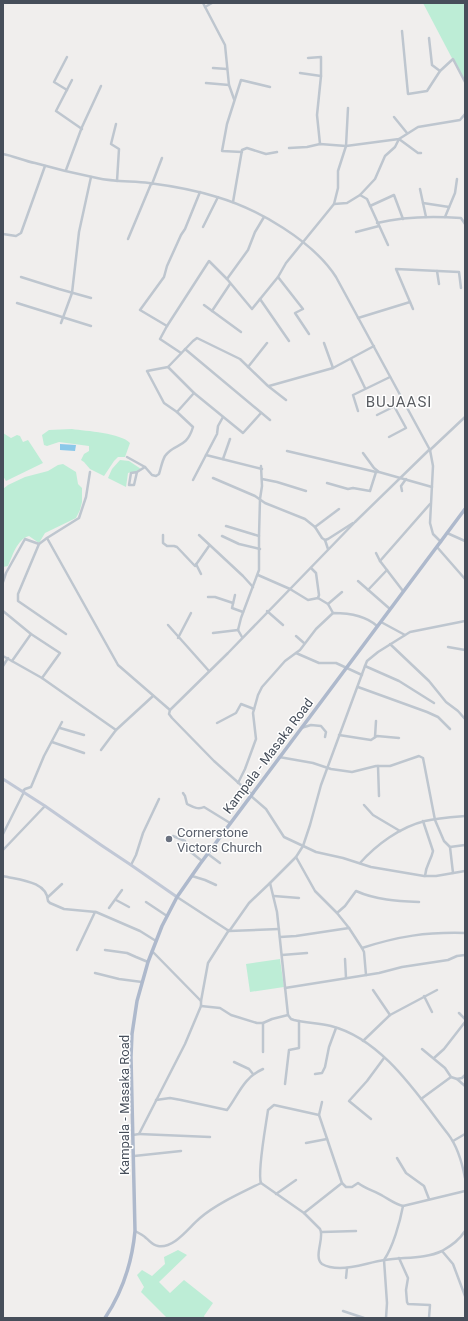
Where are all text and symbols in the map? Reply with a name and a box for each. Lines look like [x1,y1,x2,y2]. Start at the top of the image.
district label: BUJAASI [366,393,432,411]
street label: Kampala - Masaka Road [220,696,316,816]
place label: Cornerstone Victors Church [177,825,262,855]
marker: Cornerstone Victors Church [164,834,174,844]
street label: Kampala - Masaka Road [117,1035,132,1175]

